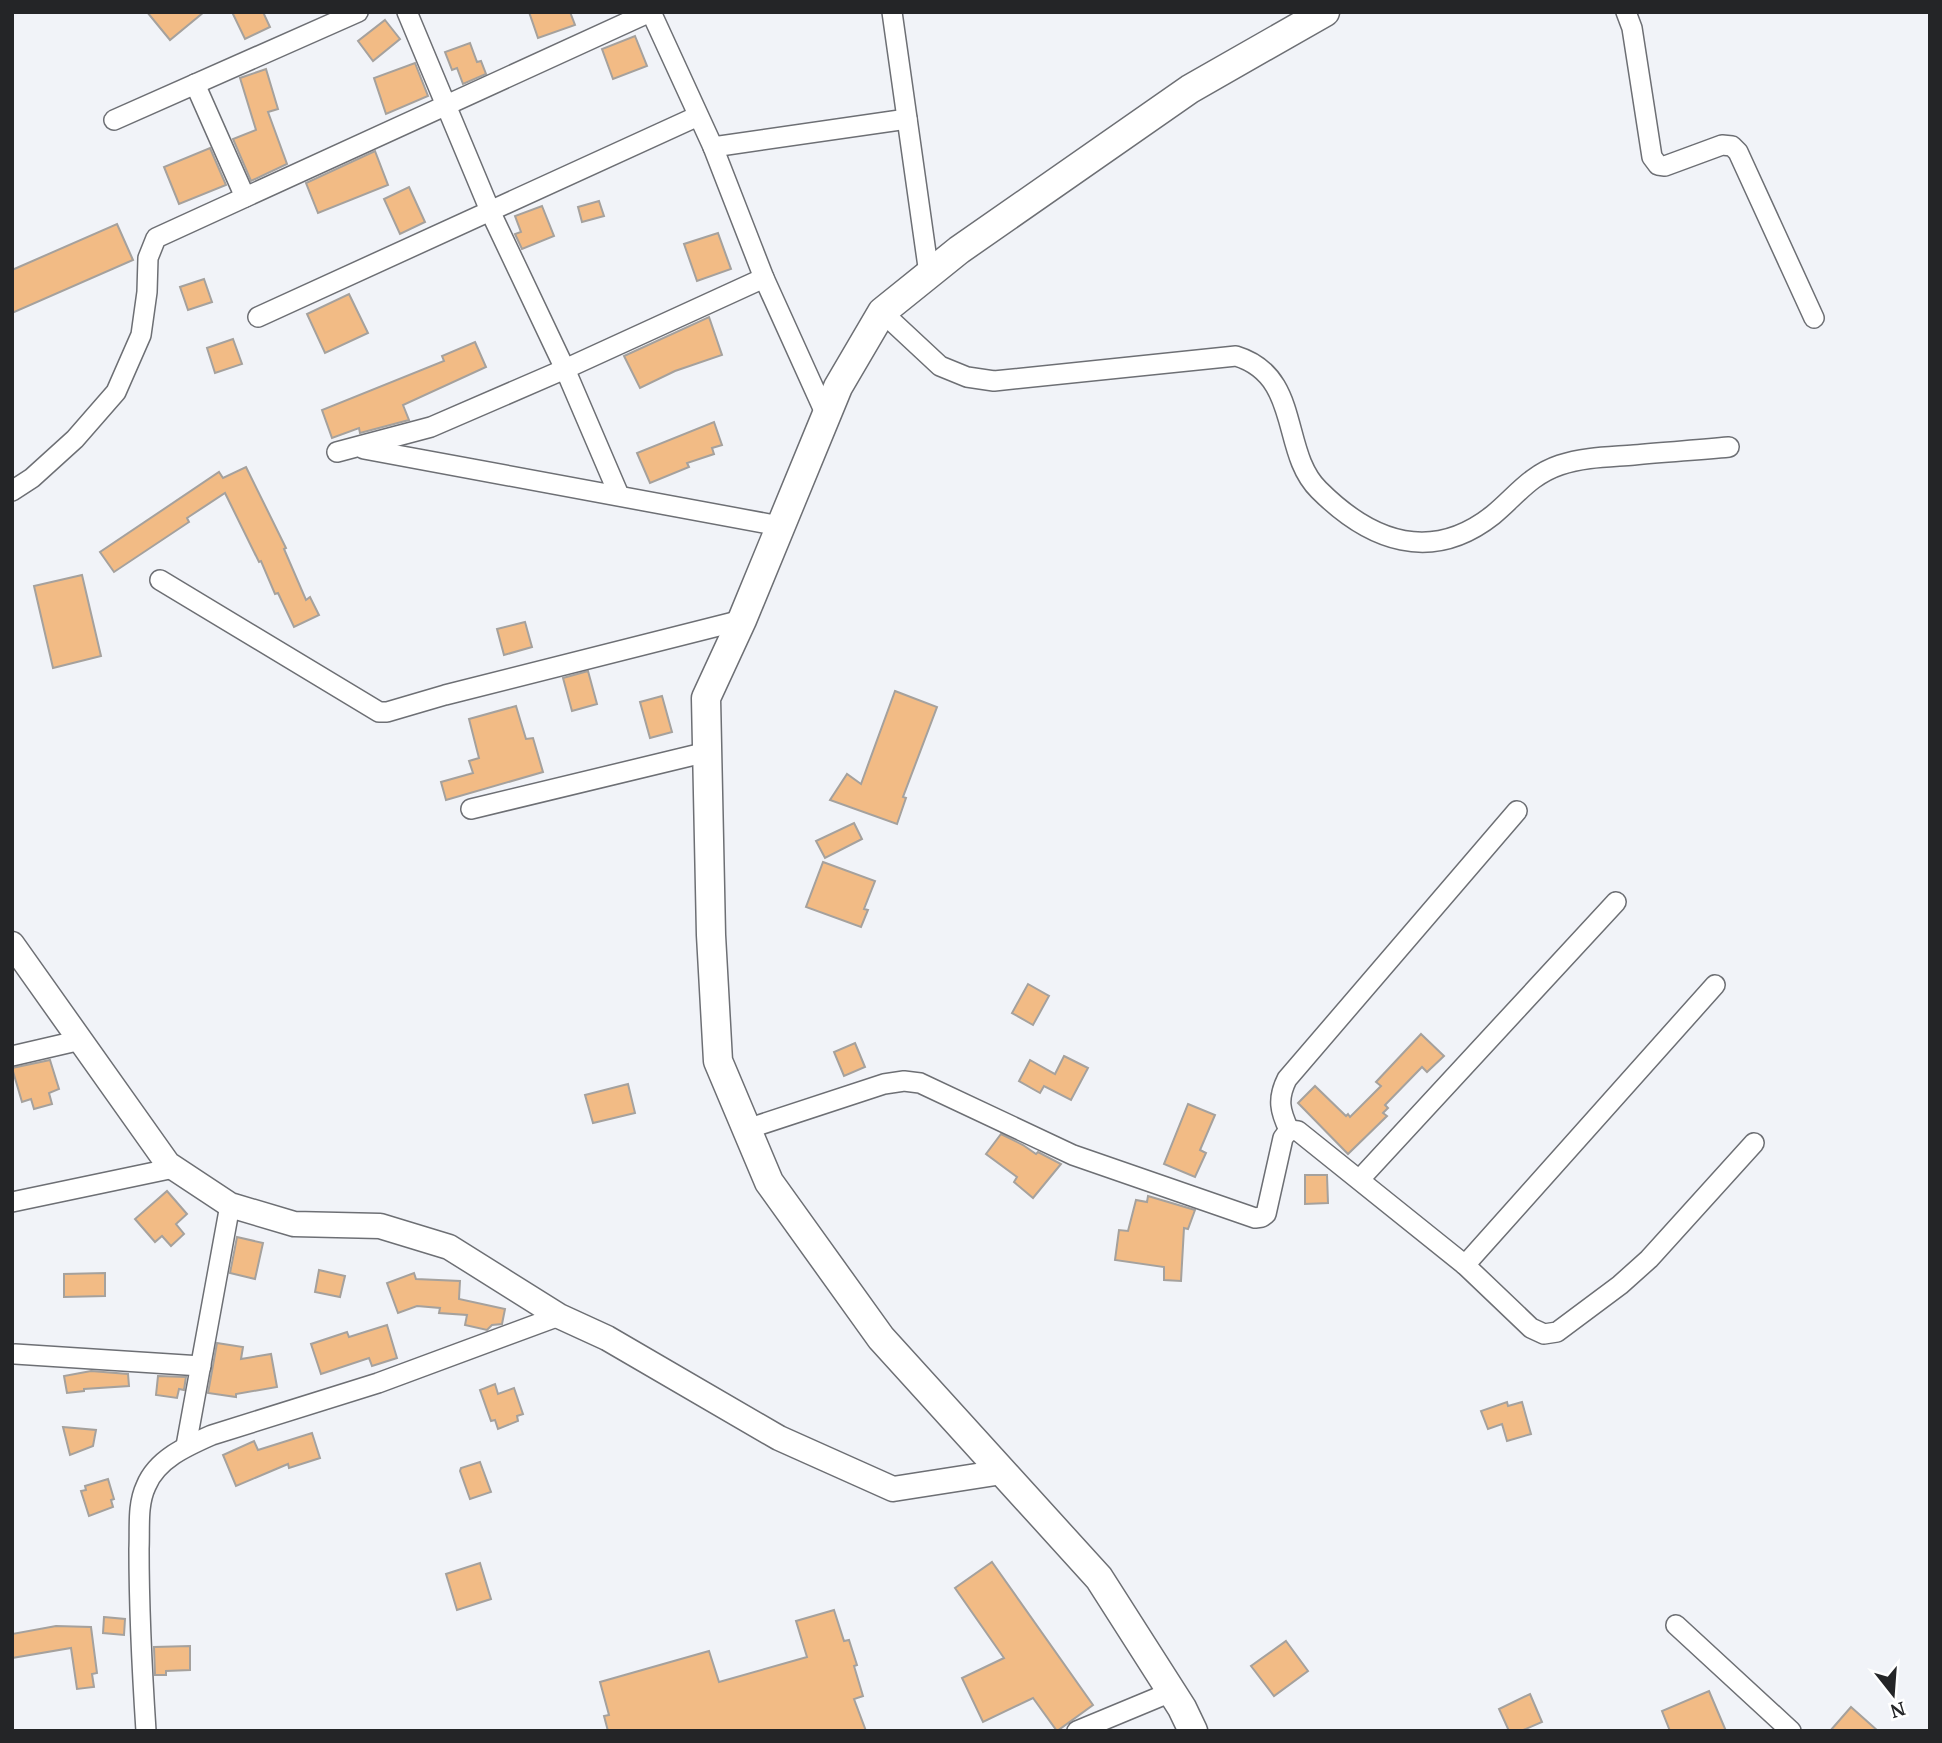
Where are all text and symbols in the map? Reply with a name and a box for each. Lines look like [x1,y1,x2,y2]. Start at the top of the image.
north arrow [1858,1659,1928,1729]
text: N [1887,1697,1909,1725]

